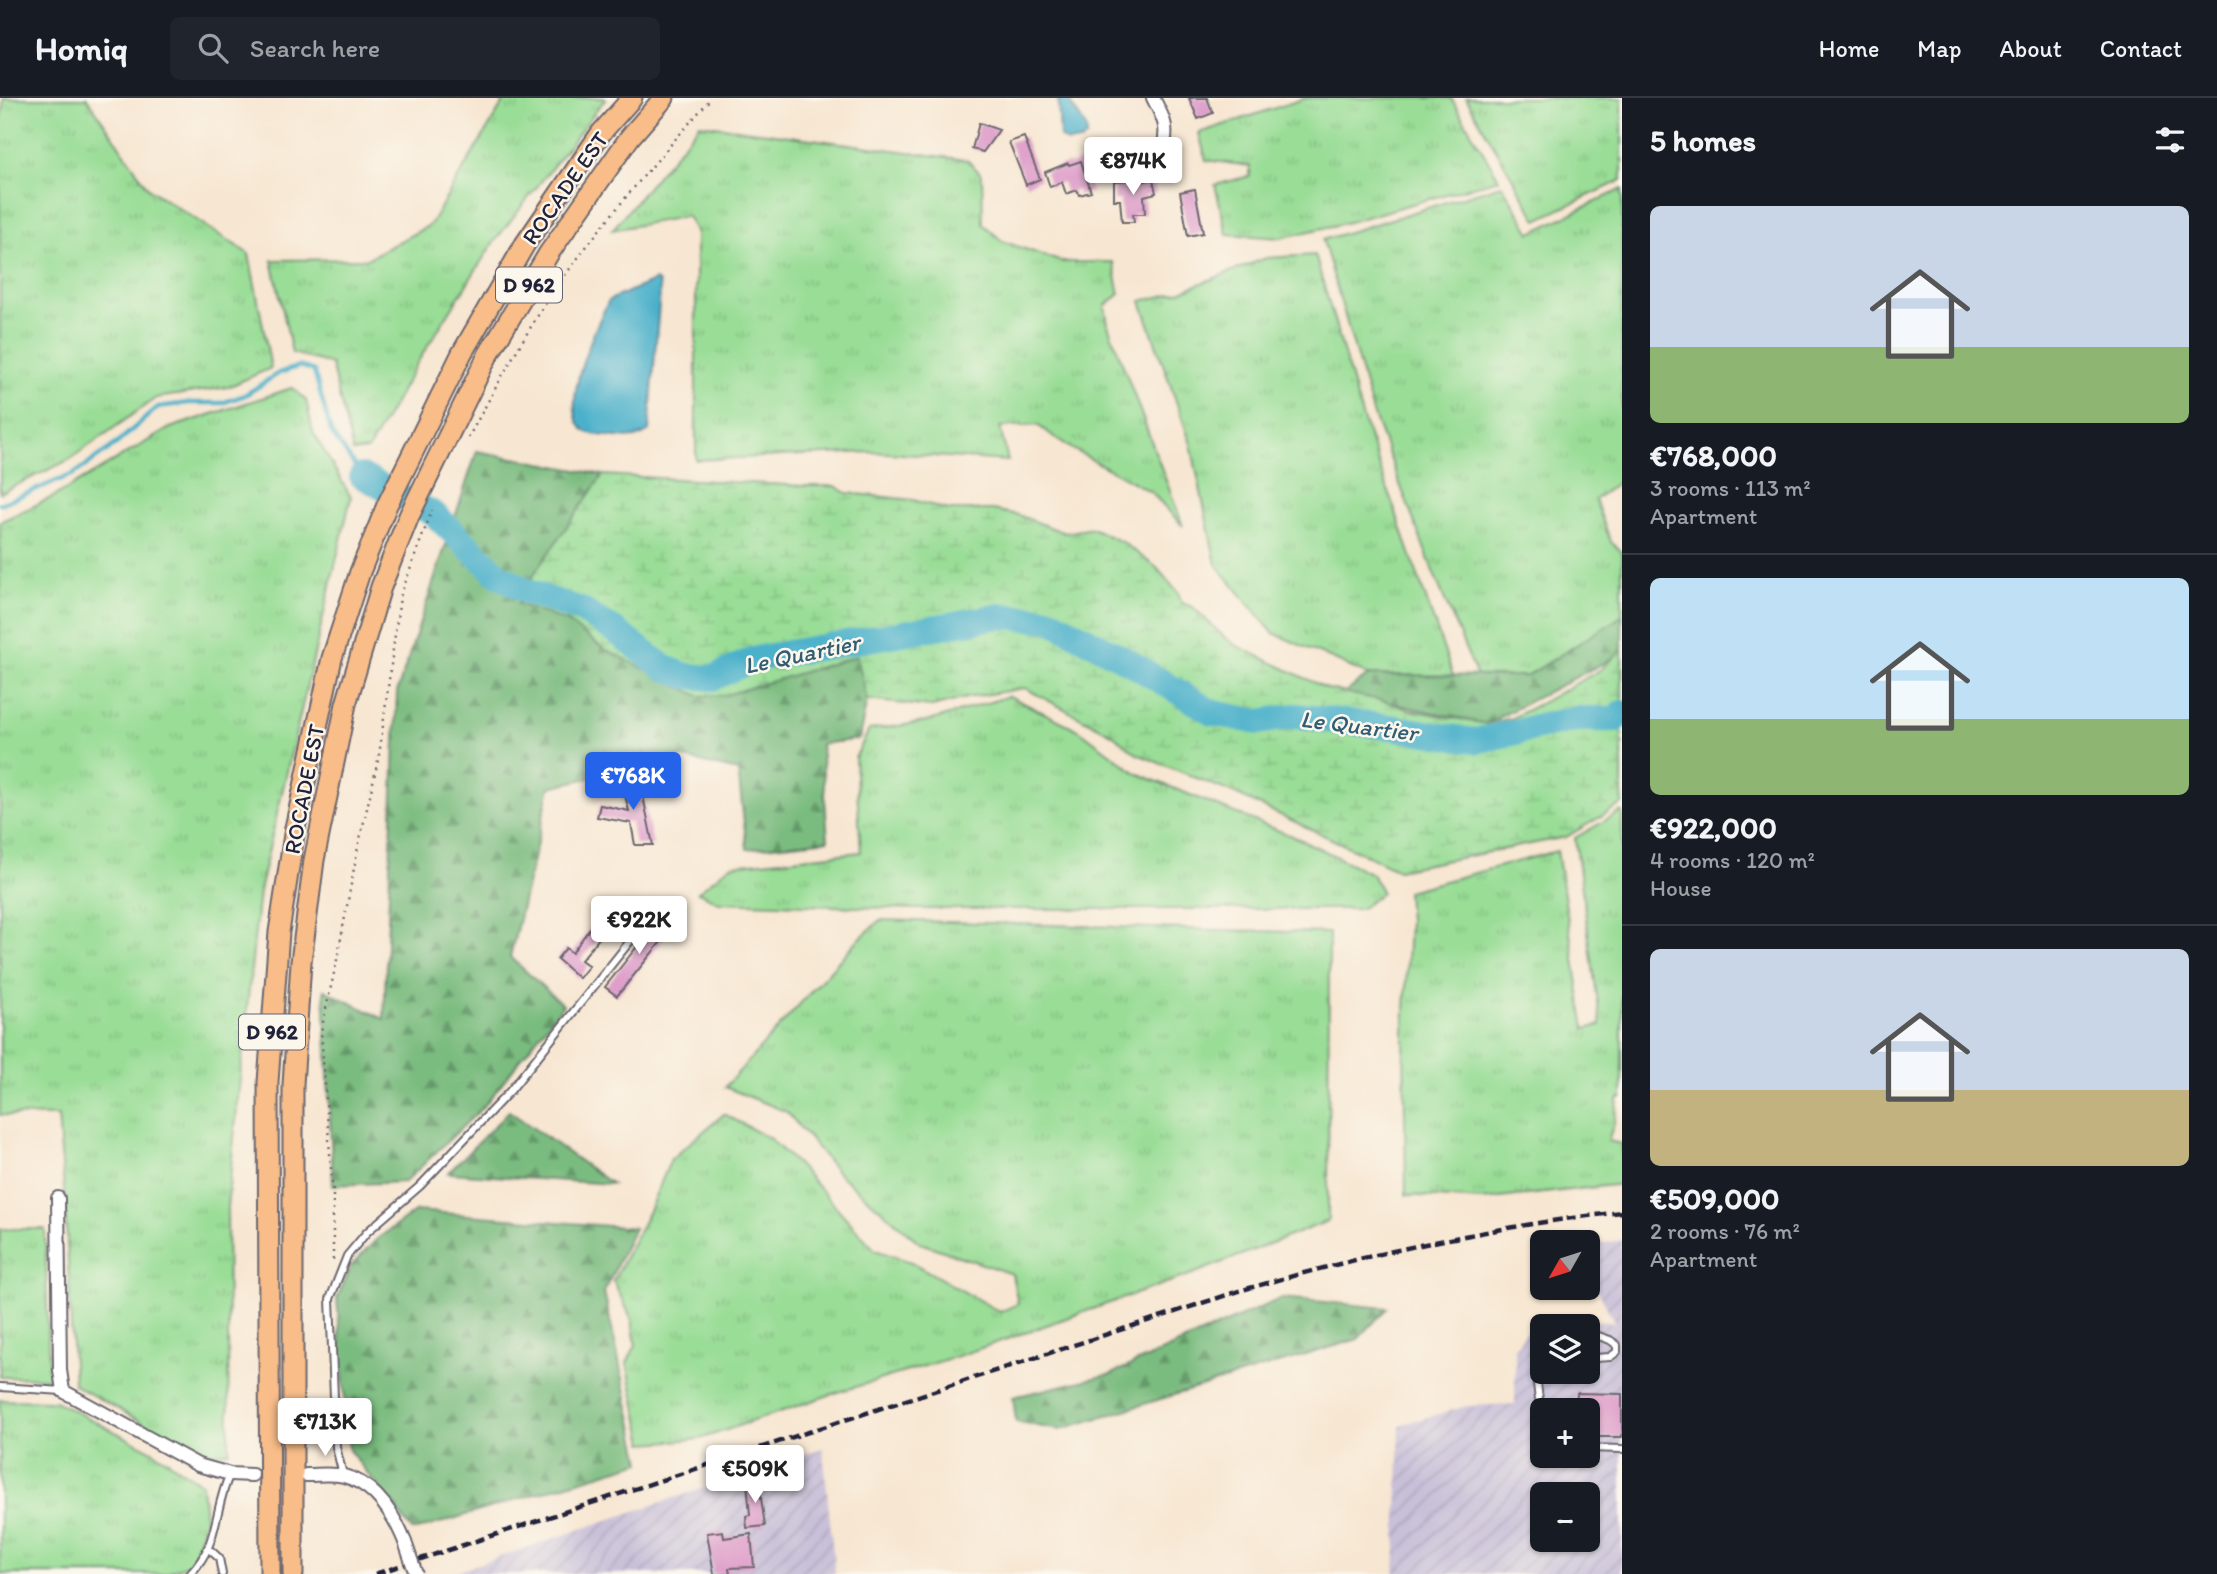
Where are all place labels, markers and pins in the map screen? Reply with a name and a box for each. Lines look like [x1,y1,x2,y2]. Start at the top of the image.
pin: €874K [1084,138,1182,197]
pin: €768K [584,752,682,812]
pin: €922K [590,896,688,956]
pin: €713K [276,1398,374,1458]
pin: €509K [706,1446,804,1505]

